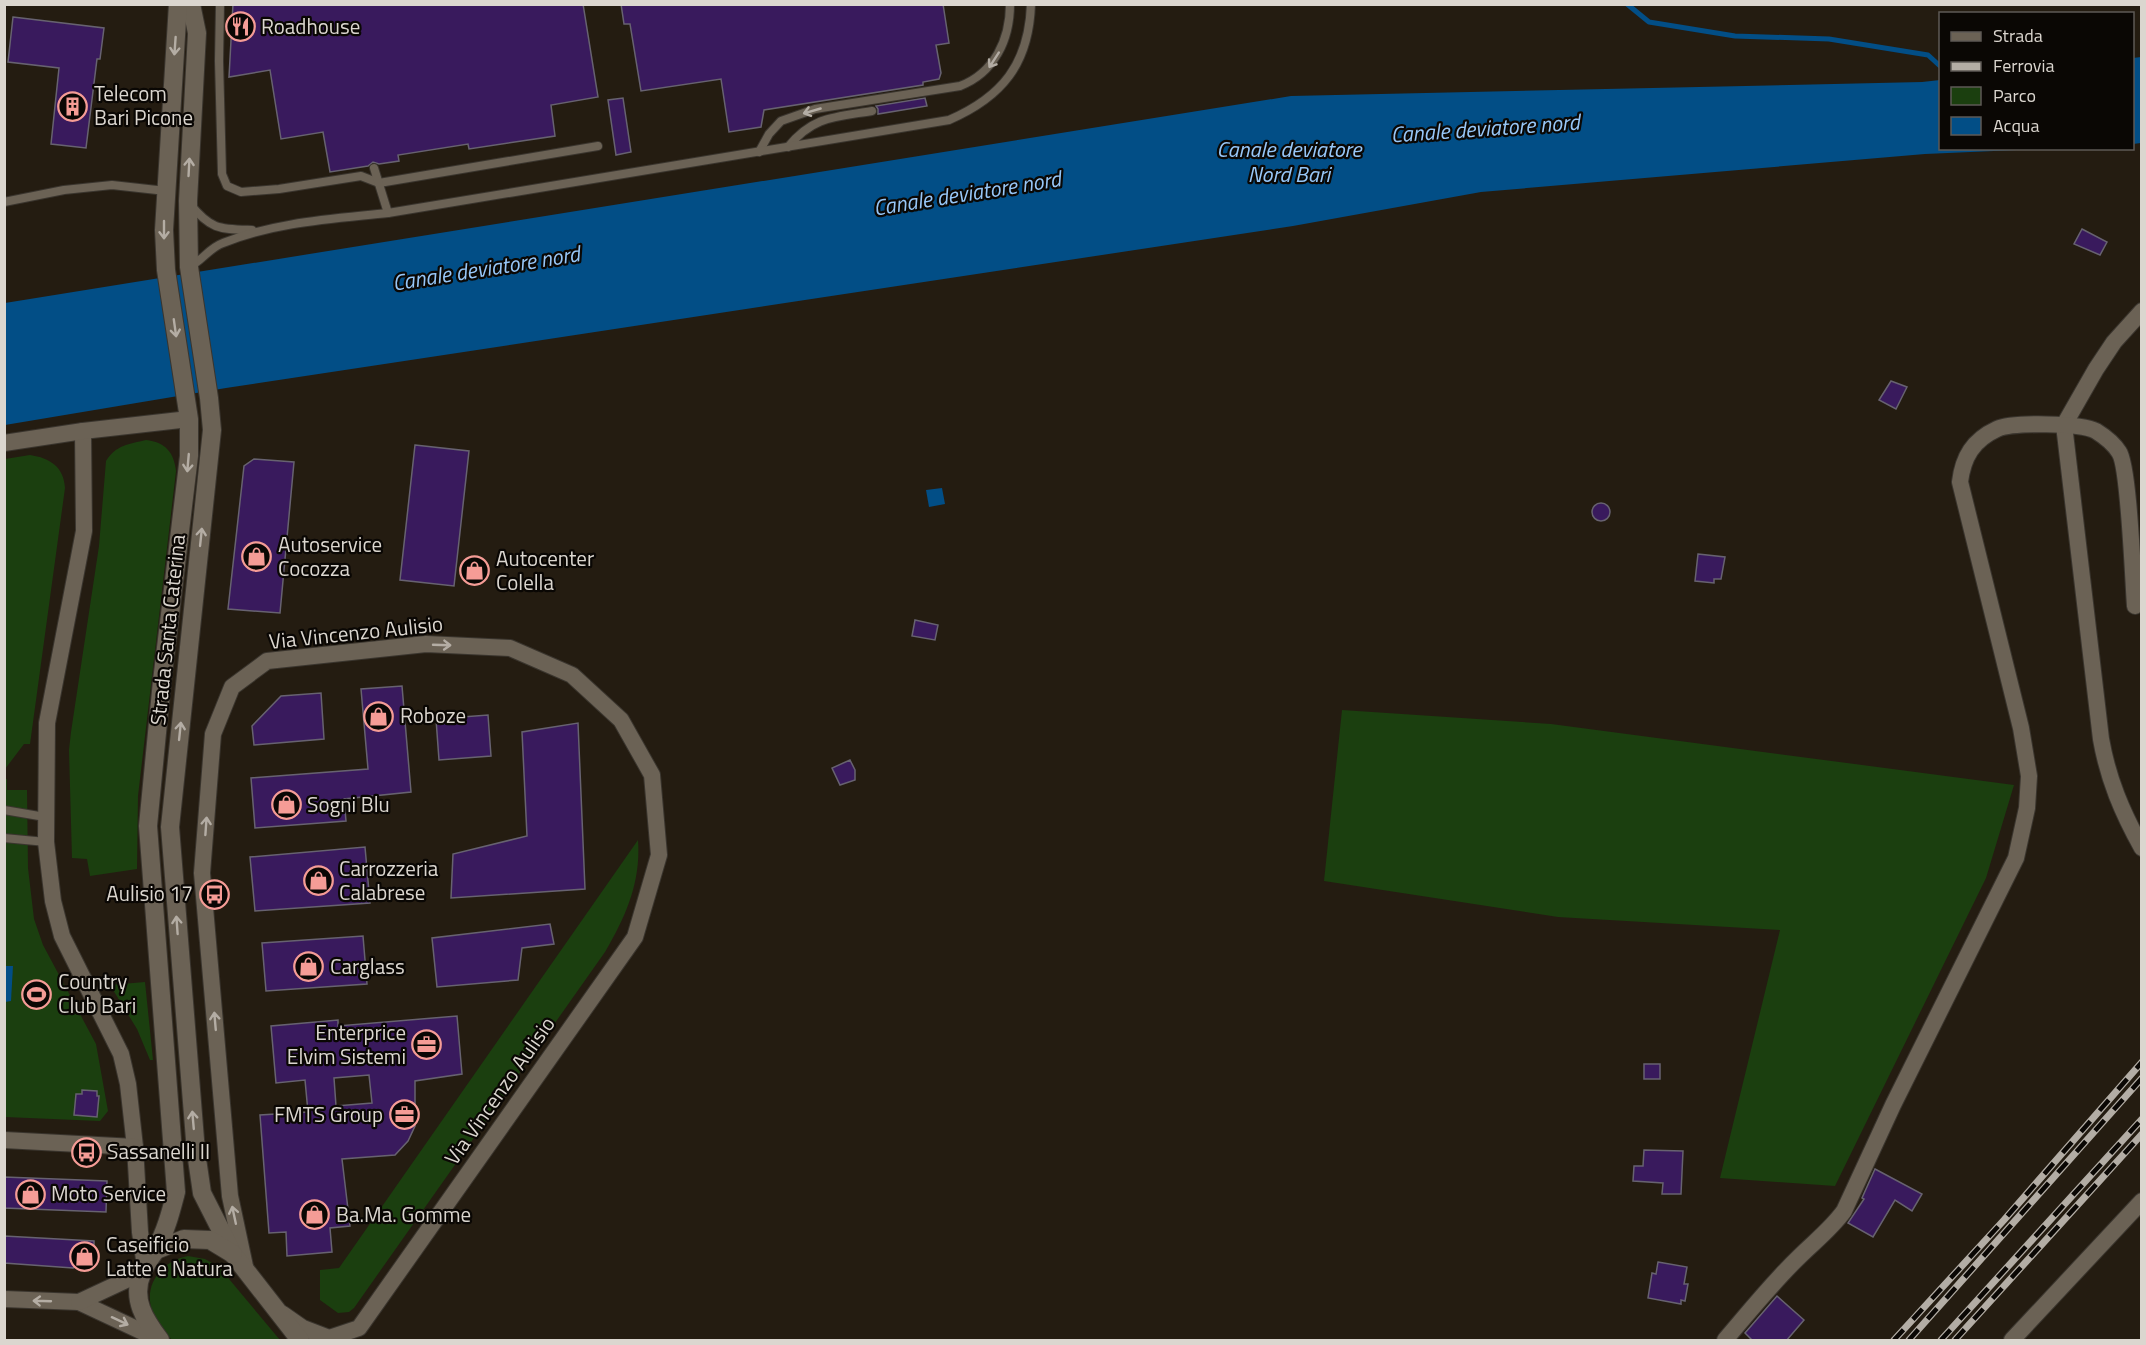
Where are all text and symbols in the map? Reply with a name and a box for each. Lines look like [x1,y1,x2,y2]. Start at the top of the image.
place label: Roadhouse [261,10,360,42]
restaurant icon: Roadhouse [224,11,256,43]
legend [1939,12,2134,150]
text: Strada [1993,22,2043,49]
one-way arrow [169,36,180,56]
one-way arrow [988,51,1000,67]
text: Ferrovia [1993,52,2054,79]
place label: Telecom Bari Picone [94,77,193,133]
text: Parco [1993,82,2036,109]
building icon: Telecom Bari Picone [57,90,89,122]
water label: Canale deviatore nord [1389,104,1583,152]
one-way arrow [803,105,822,117]
text: Acqua [1993,112,2039,139]
water label: Canale deviatore Nord Bari [1217,132,1363,191]
one-way arrow [184,157,195,177]
water label: Canale deviatore nord [871,161,1066,225]
one-way arrow [158,219,170,239]
water label: Canale deviatore nord [390,236,585,300]
one-way arrow [170,317,181,337]
one-way arrow [182,452,193,472]
one-way arrow [196,528,207,548]
place label: Autoservice Cocozza [278,528,382,584]
street label: Strada Santa Caterina [141,532,193,727]
shop icon: Autoservice Cocozza [241,541,273,573]
place label: Autocenter Colella [496,542,594,598]
shop icon: Autocenter Colella [459,555,491,587]
street label: Via Vincenzo Aulisio [267,607,444,657]
one-way arrow [432,639,452,650]
place label: Roboze [400,699,466,731]
shop icon: Roboze [363,700,395,732]
one-way arrow [175,722,186,742]
place label: Sogni Blu [307,788,390,820]
shop icon: Sogni Blu [270,789,302,821]
one-way arrow [201,817,212,837]
place label: Carrozzeria Calabrese [339,852,439,908]
shop icon: Carrozzeria Calabrese [302,865,334,897]
place label: Aulisio 17 [106,877,193,909]
bus stop icon: Aulisio 17 [198,878,230,910]
one-way arrow [172,916,183,936]
place label: Carglass [330,950,405,982]
shop icon: Carglass [293,951,325,983]
place label: Country Club Bari [58,965,136,1021]
sports icon: Country Club Bari [21,978,53,1010]
street label: Via Vincenzo Aulisio [436,1010,562,1171]
one-way arrow [209,1011,220,1031]
place label: Enterprice Elvim Sistemi [287,1016,406,1072]
office icon: Enterprice Elvim Sistemi [411,1029,443,1061]
place label: FMTS Group [274,1098,383,1130]
office icon: FMTS Group [388,1099,420,1131]
one-way arrow [187,1110,198,1130]
place label: Sassanelli II [107,1135,210,1167]
bus stop icon: Sassanelli II [70,1136,102,1168]
place label: Moto Service [51,1177,166,1209]
shop icon: Moto Service [14,1178,46,1210]
place label: Ba.Ma. Gomme [336,1198,471,1230]
shop icon: Ba.Ma. Gomme [299,1199,331,1231]
one-way arrow [228,1205,239,1225]
place label: Caseificio Latte e Natura [106,1228,233,1284]
shop icon: Caseificio Latte e Natura [69,1241,101,1273]
one-way arrow [32,1295,52,1306]
one-way arrow [110,1315,128,1327]

